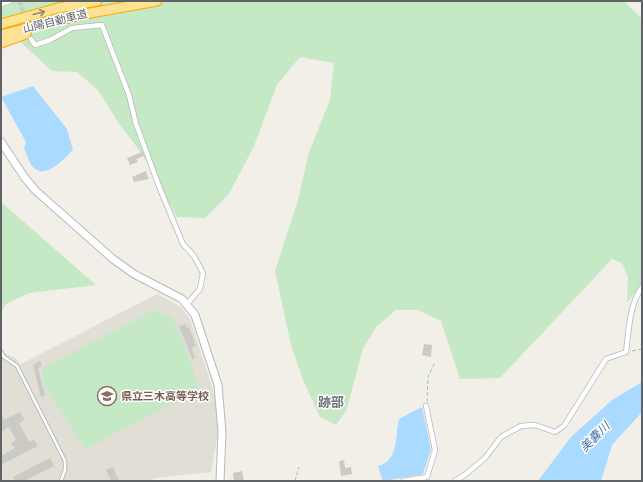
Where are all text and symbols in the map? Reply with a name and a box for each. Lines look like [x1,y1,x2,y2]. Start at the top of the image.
street label: 山陽自動車道 [22,7,88,35]
one-way arrow [32,9,45,17]
school or university icon: 県立三木高等学校 [96,385,118,407]
place label: 県立三木高等学校 [121,390,209,402]
district label: 跡部 [318,395,344,410]
water label: 美嚢川 [577,418,614,455]

